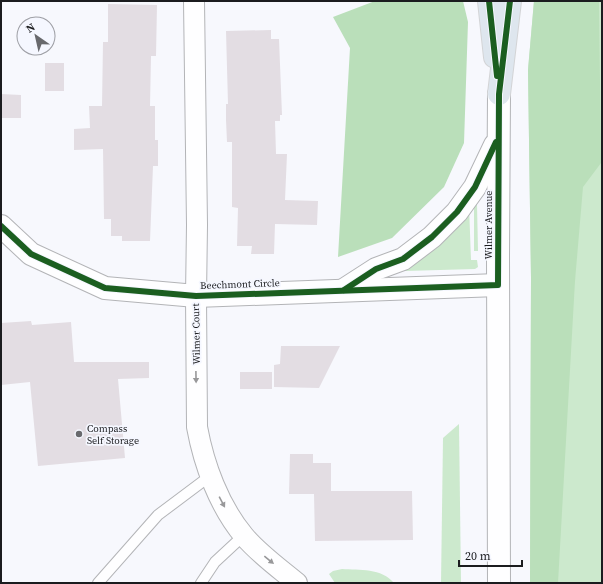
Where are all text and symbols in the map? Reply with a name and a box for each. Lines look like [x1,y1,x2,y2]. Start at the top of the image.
north arrow [16,16,56,56]
text: N [23,20,38,37]
street label: Wilmer Avenue [482,191,495,259]
street label: Beechmont Circle [200,276,280,292]
street label: Wilmer Court [189,303,203,365]
one-way arrow [193,371,199,384]
place label: Compass Self Storage [87,422,139,447]
marker: Compass Self Storage [74,429,84,439]
one-way arrow [219,496,226,508]
scale bar [459,542,522,568]
text: 20 m [465,548,491,564]
one-way arrow [264,556,275,565]

